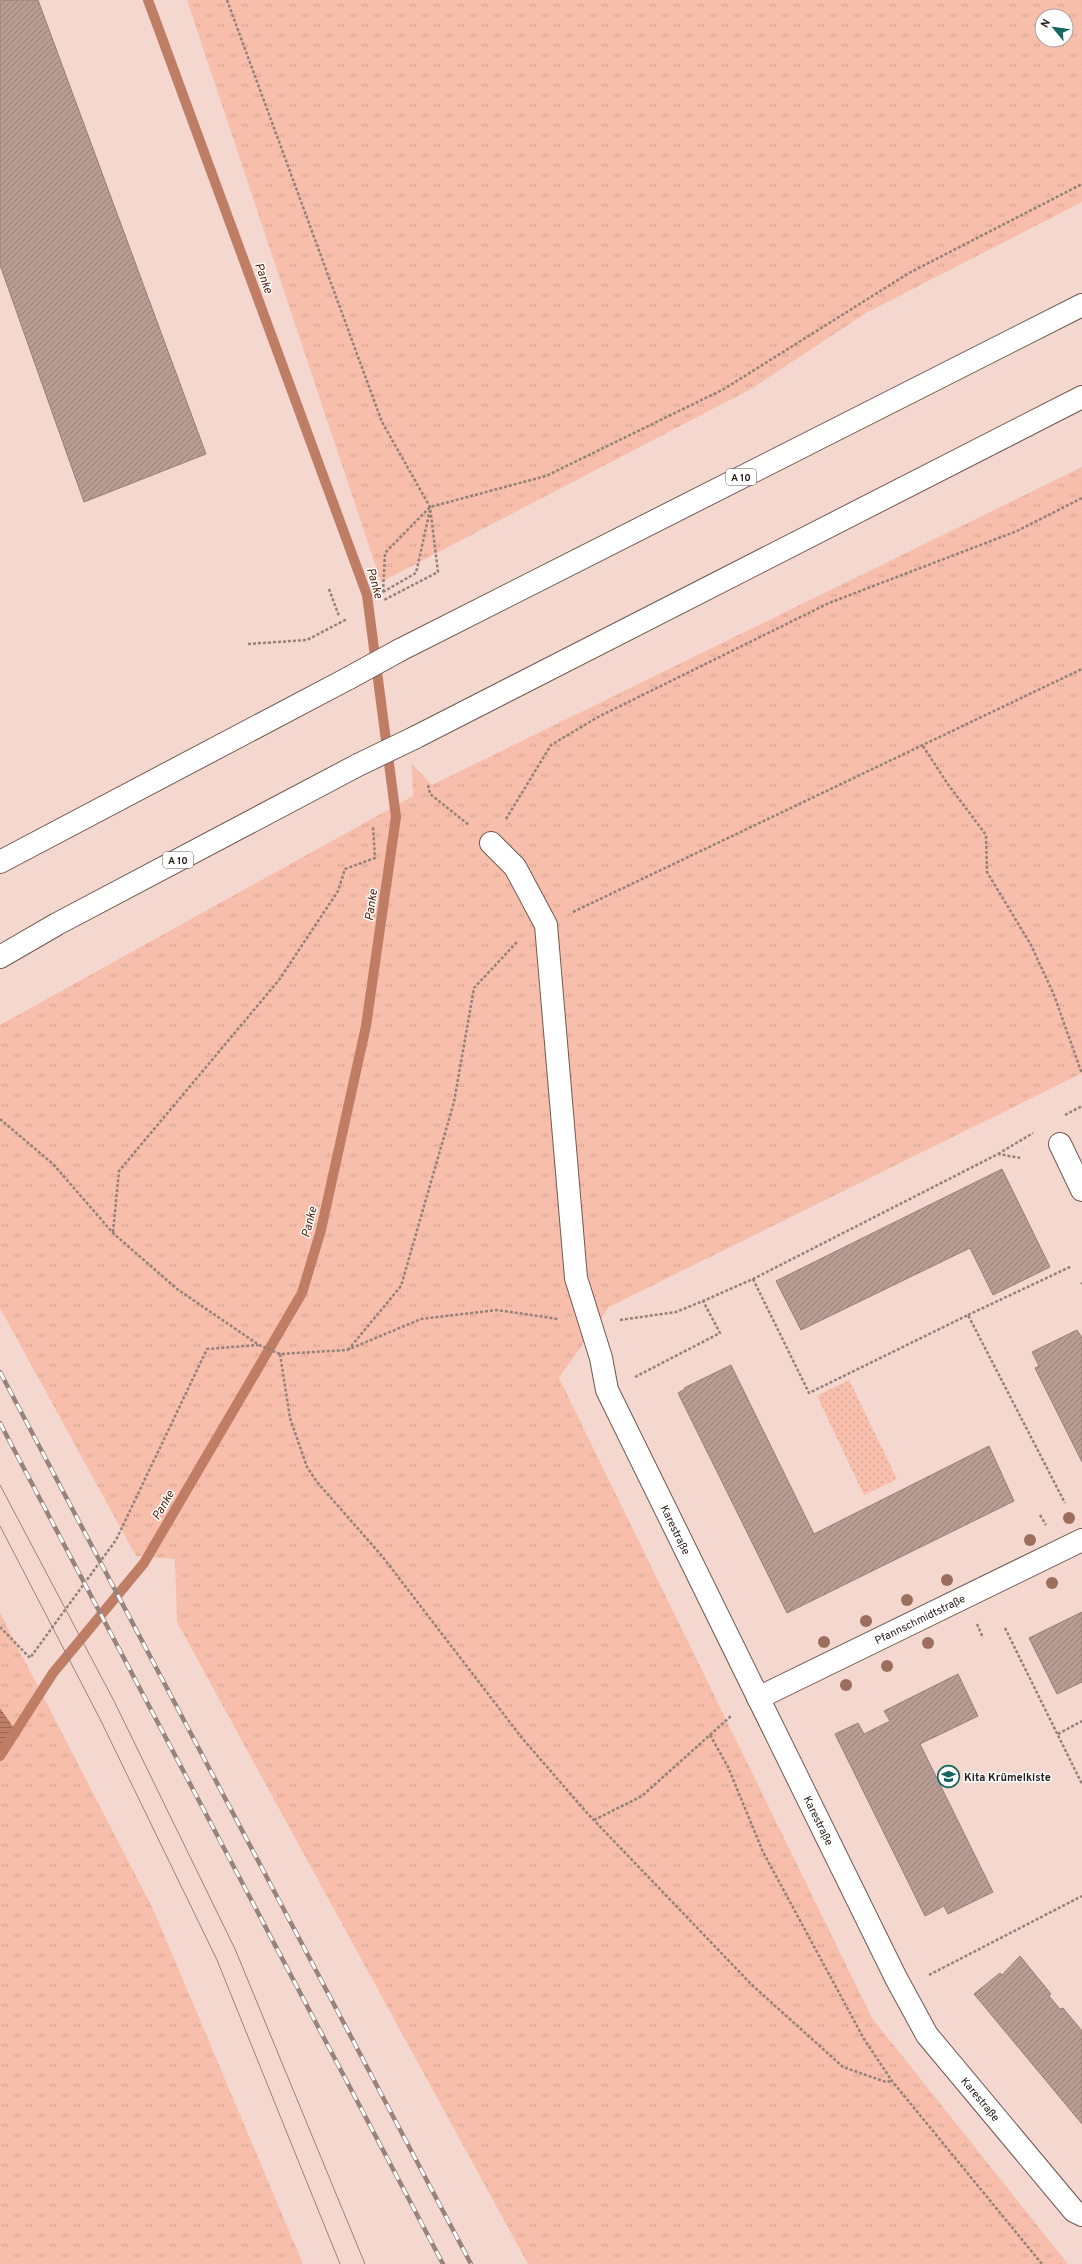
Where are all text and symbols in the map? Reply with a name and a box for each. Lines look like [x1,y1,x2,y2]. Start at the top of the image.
north arrow [1034,8,1074,48]
text: N [1038,17,1054,30]
water label: Panke [250,261,276,297]
road number: A 10 [726,469,756,485]
water label: Panke [362,566,386,601]
road number: A 10 [163,852,193,868]
water label: Panke [362,888,382,922]
water label: Panke [298,1204,322,1239]
water label: Panke [149,1487,179,1523]
street label: Karestraße [657,1503,693,1557]
street label: Pfannschmidtstraße [873,1592,968,1648]
school or university icon: Kita Krümelkiste [935,1764,961,1790]
place label: Kita Krümelkiste [964,1771,1051,1785]
street label: Karestraße [800,1794,836,1848]
street label: Karestraße [957,2075,1002,2125]

